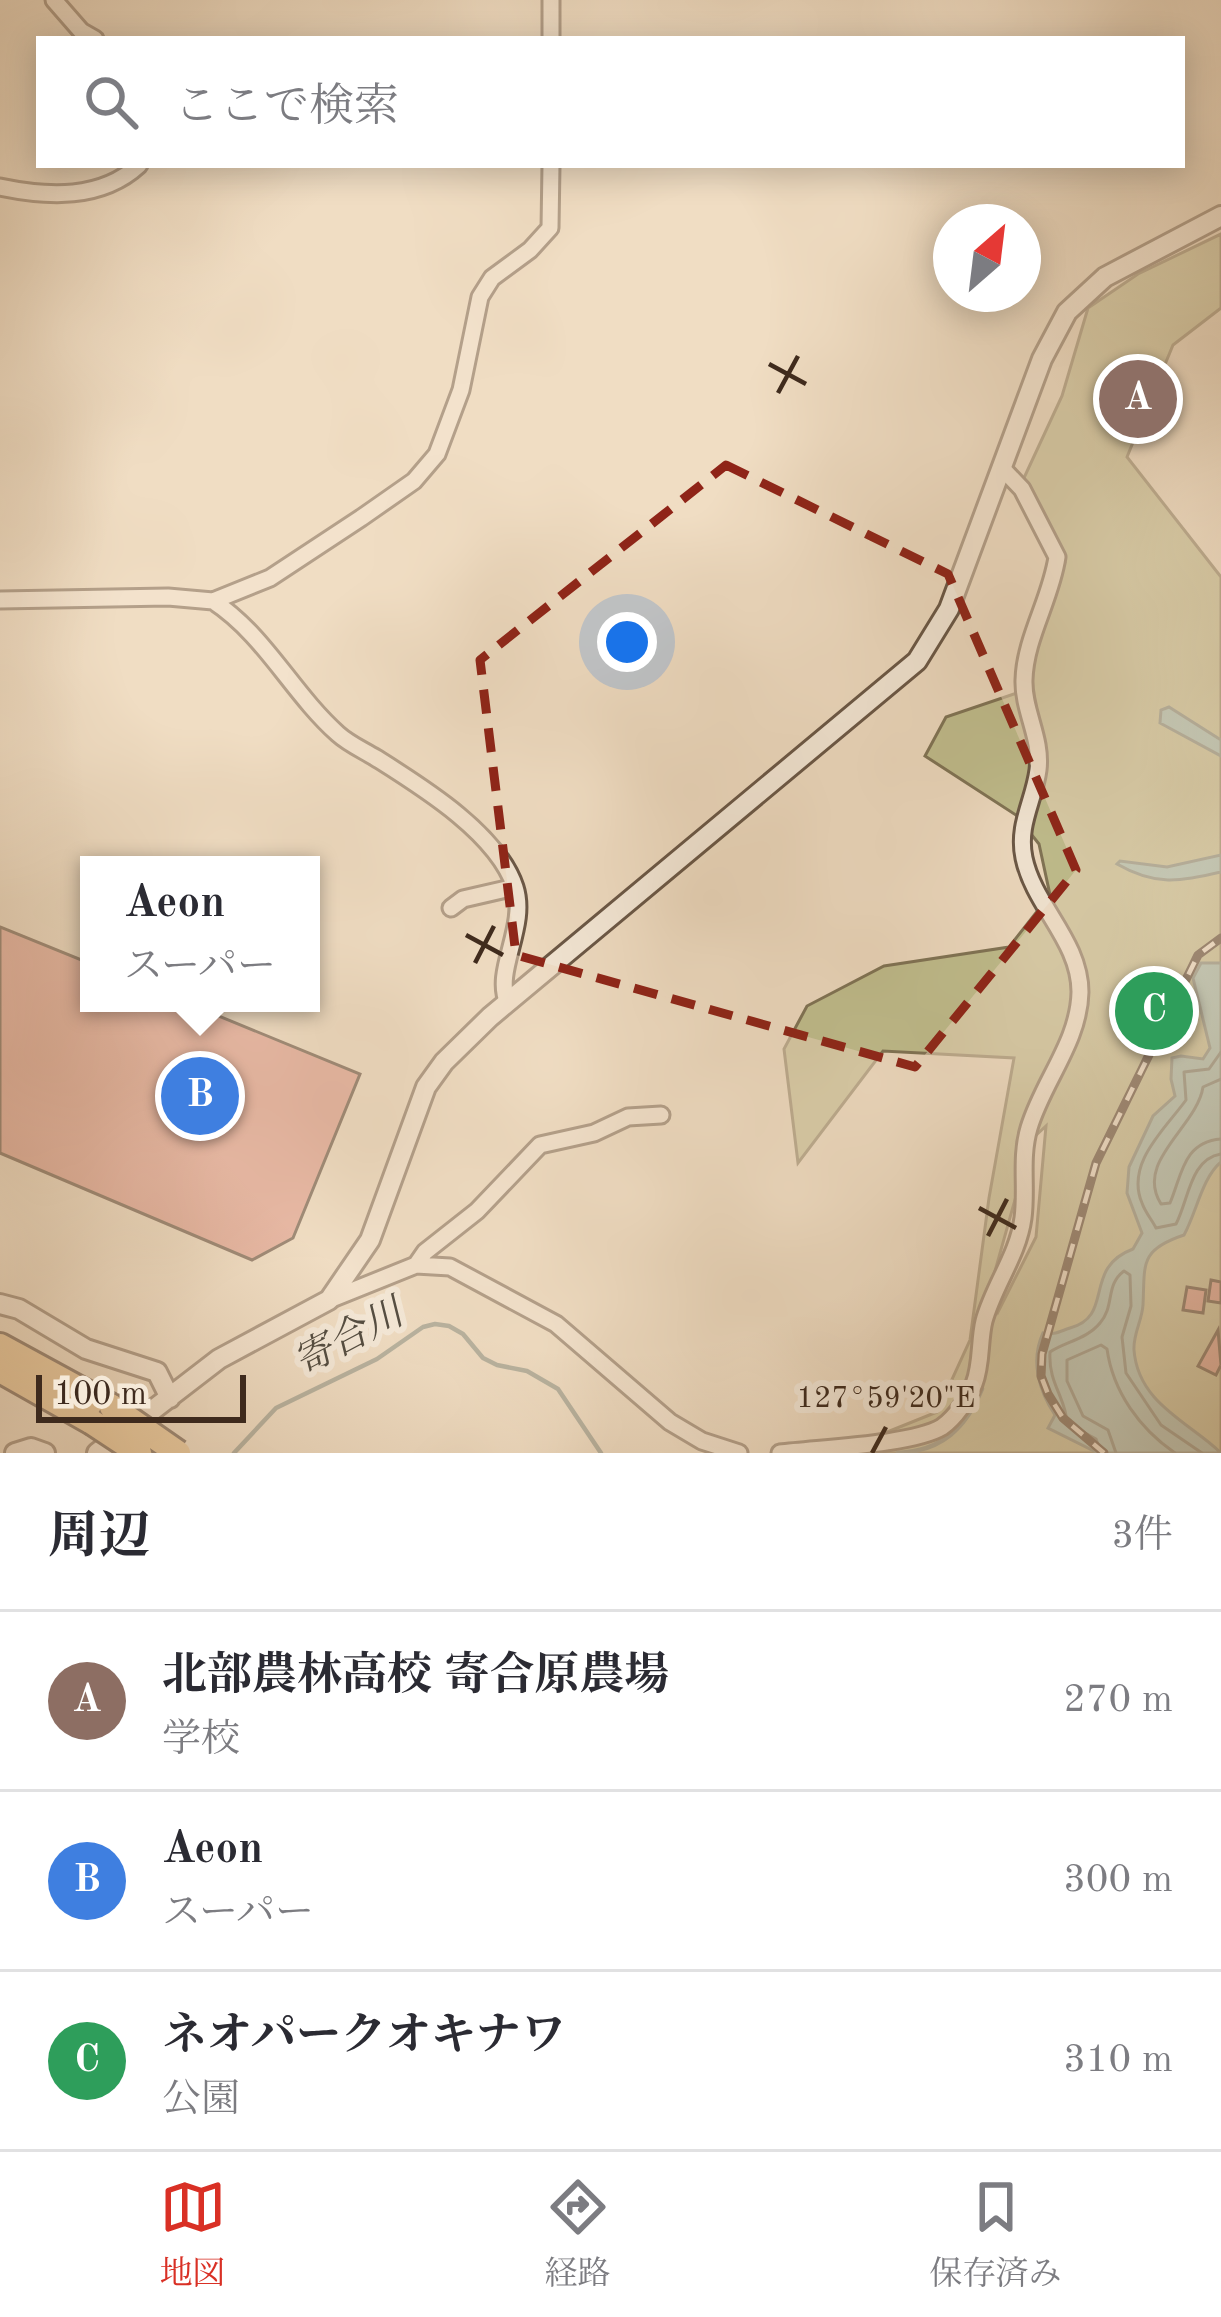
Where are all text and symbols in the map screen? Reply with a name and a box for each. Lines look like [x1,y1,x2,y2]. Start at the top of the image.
search box [36,36,1185,168]
icon: search [78,69,144,135]
text: ここで検索 [174,86,399,131]
north arrow [933,204,1041,312]
pin: A [1099,354,1177,444]
your location [597,612,657,672]
popup [80,856,320,1012]
text: Aeon [124,882,225,927]
text: スーパー [124,948,276,987]
pin: C [1115,966,1193,1056]
pin: B [161,1051,239,1141]
water label: 寄合川 [287,1290,413,1384]
scale bar [36,1369,246,1422]
text: 100 m [54,1379,147,1412]
text: 127°59'20"E [797,1384,975,1414]
text: 周辺 [48,1513,150,1564]
text: 3件 [1111,1517,1173,1556]
text: 北部農林高校 寄合原農場 [162,1655,670,1700]
text: A [72,1681,102,1720]
text: 270 m [1063,1681,1173,1720]
text: 学校 [162,1721,240,1760]
text: Aeon [162,1828,263,1873]
text: B [73,1861,101,1900]
text: 300 m [1063,1861,1173,1900]
text: スーパー [162,1894,314,1933]
text: ネオパークオキナワ [162,2015,566,2060]
text: C [74,2041,100,2080]
text: 310 m [1063,2041,1173,2080]
text: 公園 [162,2081,240,2120]
tab: 地図 [160,2174,226,2296]
tab: 経路 [545,2174,611,2296]
tab: 保存済み [930,2174,1062,2296]

